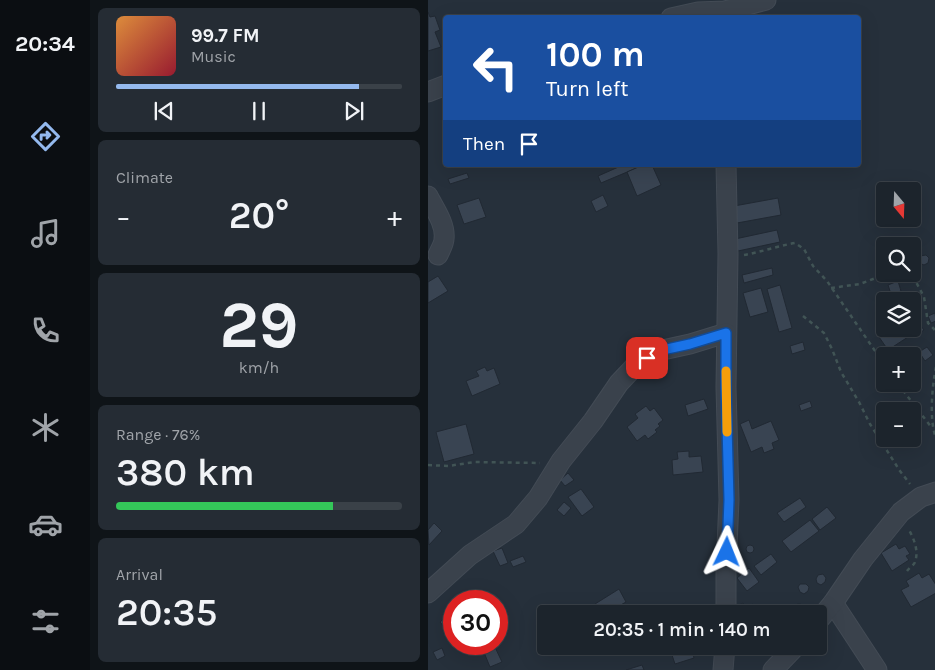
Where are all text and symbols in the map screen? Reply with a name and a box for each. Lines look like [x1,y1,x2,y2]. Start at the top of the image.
text: 99.7 FM [191,25,260,47]
text: 20:34 [15,31,75,57]
text: 100 m [546,34,645,75]
icon: left [463,35,528,100]
text: Music [191,47,236,66]
text: Turn left [546,76,629,102]
icon: previous [150,97,178,125]
icon: pause [245,97,273,125]
icon: next [340,97,368,125]
icon: directions [28,119,63,154]
icon: arrive [515,130,543,158]
text: Then [463,133,505,155]
text: Climate [116,168,173,187]
north arrow [876,182,920,228]
map controls [876,182,921,447]
text: 20° [229,193,289,238]
text: − [116,200,131,233]
text: + [387,200,402,233]
icon: music [28,216,63,251]
button: search [876,237,921,282]
text: 29 [220,287,298,363]
button: layers [876,292,921,337]
icon: phone [28,313,63,348]
pin [626,337,668,379]
icon: arrive [633,344,661,372]
button: + [876,347,921,392]
text: km/h [239,358,279,377]
button: − [876,402,921,447]
icon: climate [28,410,63,445]
text: Range · 76% [116,425,200,444]
text: 380 km [116,450,255,495]
icon: car [28,507,63,542]
position arrow [700,525,752,577]
text: Arrival [116,565,163,584]
text: 20:35 [116,590,217,635]
speed limit sign: 30 [443,590,508,655]
icon: filters [28,604,63,639]
text: 20:35 · 1 min · 140 m [594,619,770,641]

